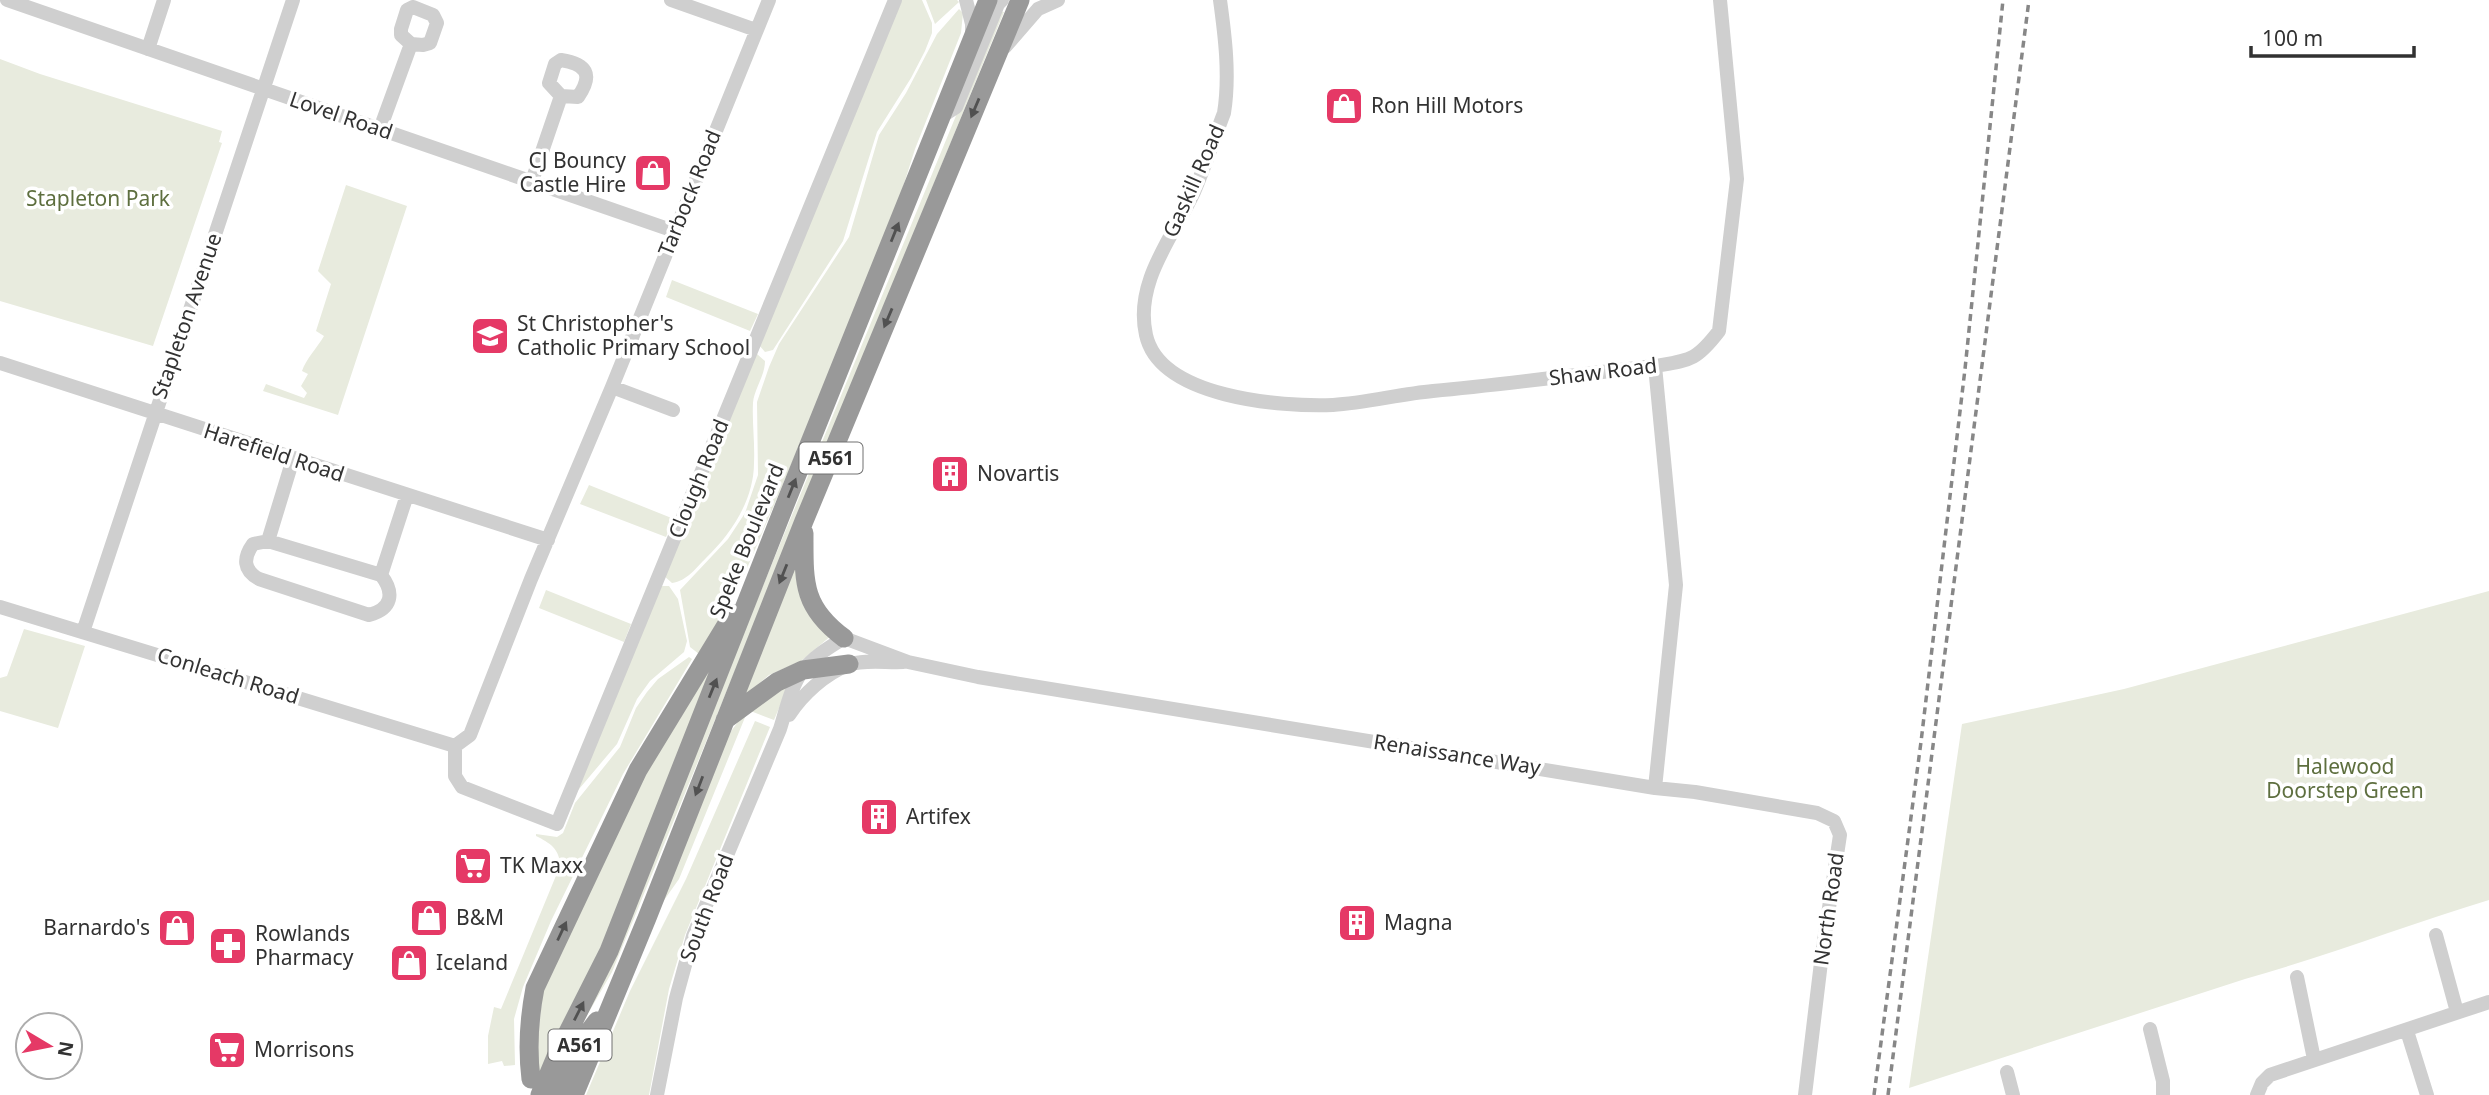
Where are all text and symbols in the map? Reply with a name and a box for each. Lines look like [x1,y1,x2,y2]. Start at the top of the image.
scale bar [2251,14,2414,58]
text: 100 m [2262,24,2323,52]
street label: Lovel Road [286,84,397,146]
shop icon: Ron Hill Motors [1323,85,1365,127]
place label: Ron Hill Motors [1371,91,1523,119]
one-way arrow [970,98,981,119]
street label: Gaskill Road [1156,120,1230,241]
street label: Tarbock Road [651,126,727,260]
place label: CJ Bouncy Castle Hire [520,146,626,198]
shop icon: CJ Bouncy Castle Hire [632,152,674,194]
park label: Stapleton Park [26,184,171,212]
one-way arrow [889,221,900,242]
street label: Stapleton Avenue [145,229,228,402]
one-way arrow [883,308,894,329]
place label: St Christopher's Catholic Primary School [517,309,750,361]
school or university icon: St Christopher's Catholic Primary School [469,315,511,357]
street label: Shaw Road [1547,350,1659,392]
street label: Clough Road [661,415,735,542]
street label: Harefield Road [200,416,348,488]
road number: A561 [800,442,862,474]
building icon: Novartis [929,453,971,495]
street label: Speke Boulevard [702,459,790,622]
place label: Novartis [977,459,1059,487]
one-way arrow [786,478,797,499]
one-way arrow [777,564,788,585]
street label: Conleach Road [154,640,303,710]
one-way arrow [707,677,718,698]
street label: Renaissance Way [1372,727,1543,781]
park label: Halewood Doorstep Green [2266,752,2424,804]
one-way arrow [693,775,704,796]
building icon: Artifex [858,796,900,838]
place label: Artifex [906,802,971,830]
supermarket icon: TK Maxx [452,845,494,887]
street label: South Road [673,850,740,966]
place label: TK Maxx [500,851,583,879]
street label: North Road [1806,851,1850,967]
shop icon: B&M [408,897,450,939]
building icon: Magna [1336,902,1378,944]
place label: B&M [456,903,504,931]
shop icon: Barnardo's [156,907,198,949]
place label: Magna [1384,908,1453,936]
place label: Barnardo's [43,913,150,941]
place label: Rowlands Pharmacy [255,919,354,971]
one-way arrow [556,921,568,941]
pharmacy icon: Rowlands Pharmacy [207,925,249,967]
shop icon: Iceland [388,942,430,984]
place label: Iceland [436,948,508,976]
one-way arrow [573,1001,584,1021]
north arrow [14,1011,84,1081]
supermarket icon: Morrisons [206,1029,248,1071]
road number: A561 [548,1030,612,1060]
place label: Morrisons [254,1035,354,1063]
text: N [52,1039,80,1059]

